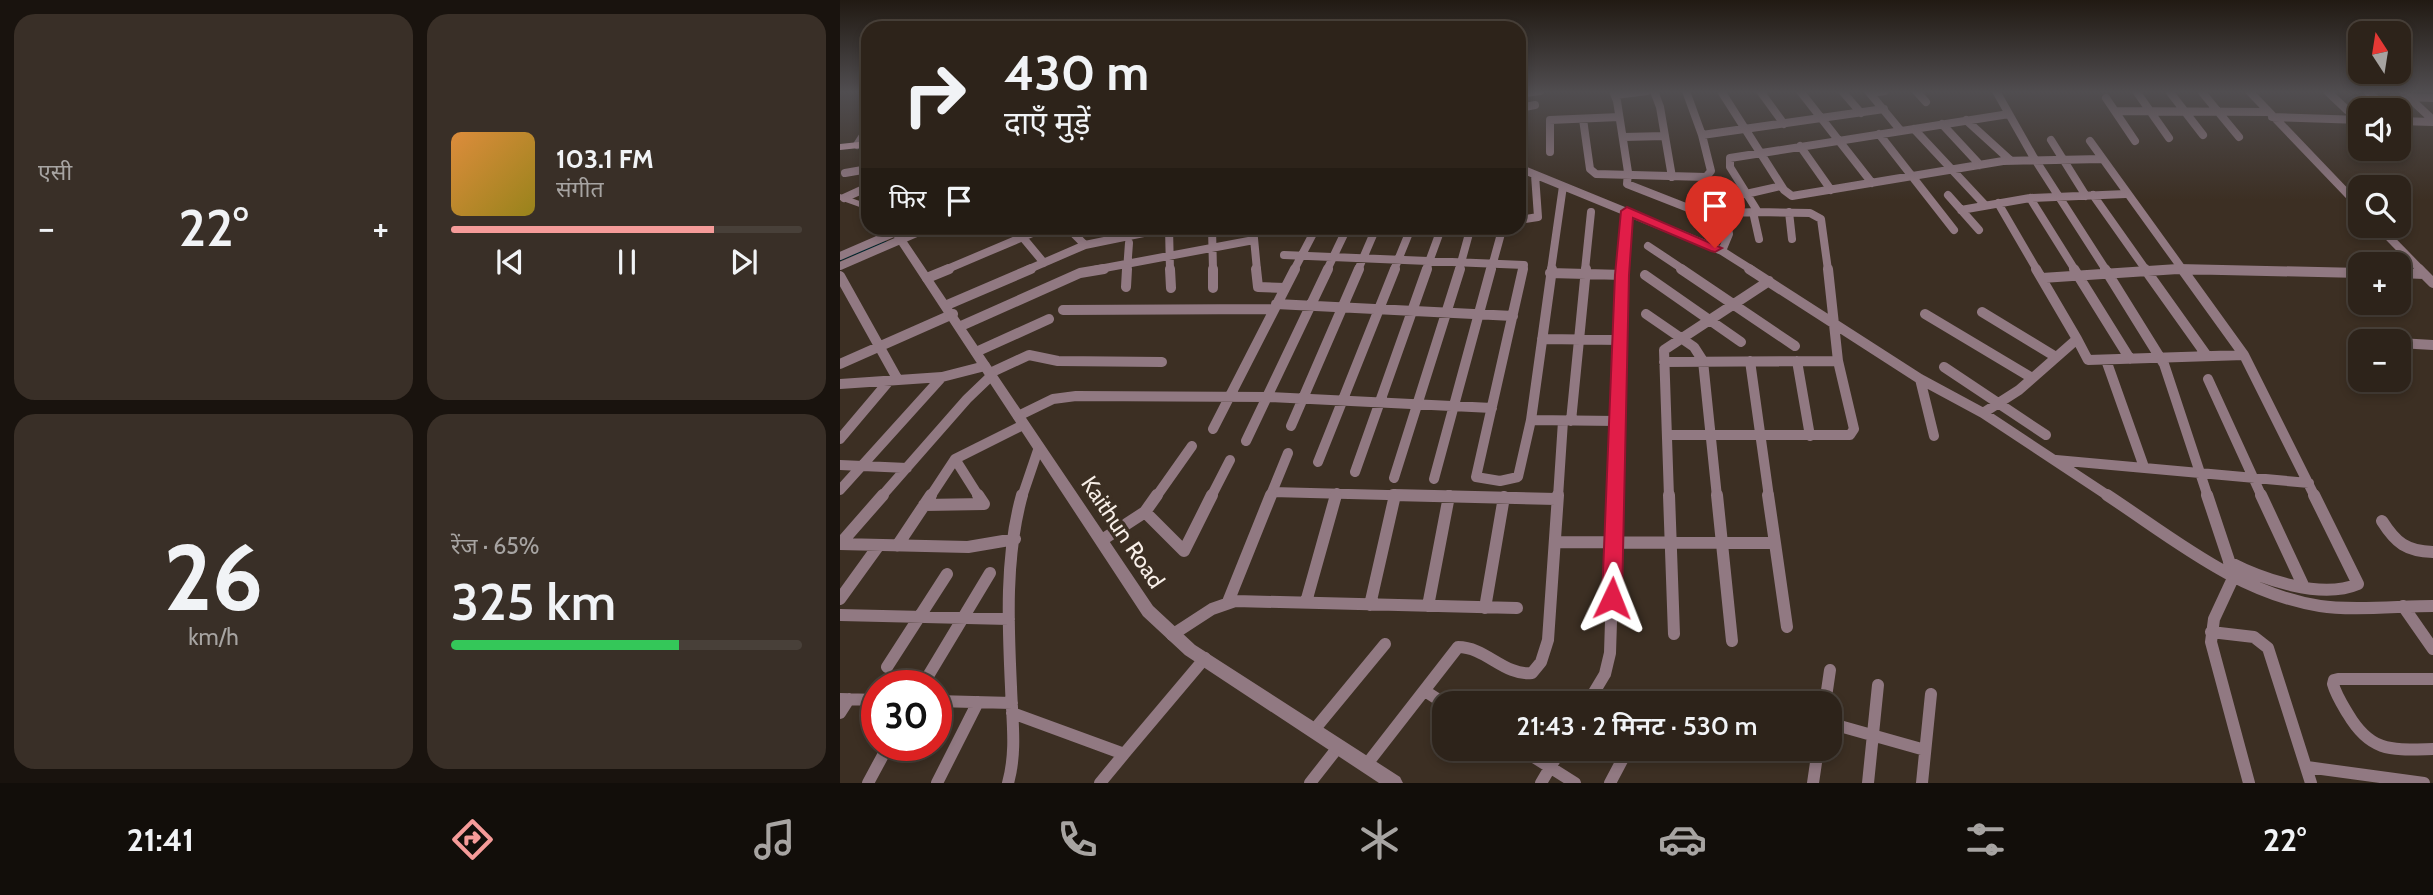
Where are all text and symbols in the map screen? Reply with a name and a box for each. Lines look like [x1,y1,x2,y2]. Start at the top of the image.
north arrow [2348,21,2412,84]
map controls [2348,21,2411,392]
text: 430 m [1004,43,1149,102]
icon: right [889,49,980,140]
button: sound [2348,98,2411,161]
text: दाएँ मुड़ें [1004,103,1090,142]
text: 103.1 FM [556,143,654,175]
text: एसी [38,158,72,186]
text: संगीत [556,175,604,203]
button: search [2348,175,2411,238]
pin [1685,176,1745,248]
icon: arrive [940,182,978,220]
text: फिर [889,183,926,215]
icon: arrive [1696,187,1734,225]
text: 22° [179,196,248,259]
text: − [38,204,55,251]
text: + [372,204,389,251]
icon: previous [491,243,529,281]
icon: pause [608,243,646,281]
icon: next [725,243,763,281]
button: + [2348,252,2411,315]
button: − [2348,329,2411,392]
street label: Kaithun Road [1075,471,1171,593]
text: 26 [164,522,263,633]
text: रेंज · 65% [451,532,539,560]
position arrow [1575,561,1649,635]
text: 325 km [451,570,616,633]
text: km/h [188,623,239,651]
speed limit sign: 30 [861,670,952,761]
text: 21:43 · 2 मिनट · 530 m [1516,710,1758,742]
icon: directions [448,815,497,864]
icon: music [750,815,799,864]
icon: phone [1053,815,1102,864]
icon: climate [1355,815,1404,864]
icon: car [1658,815,1707,864]
icon: filters [1961,815,2010,864]
text: 21:41 [127,820,194,859]
text: 22° [2263,820,2306,859]

